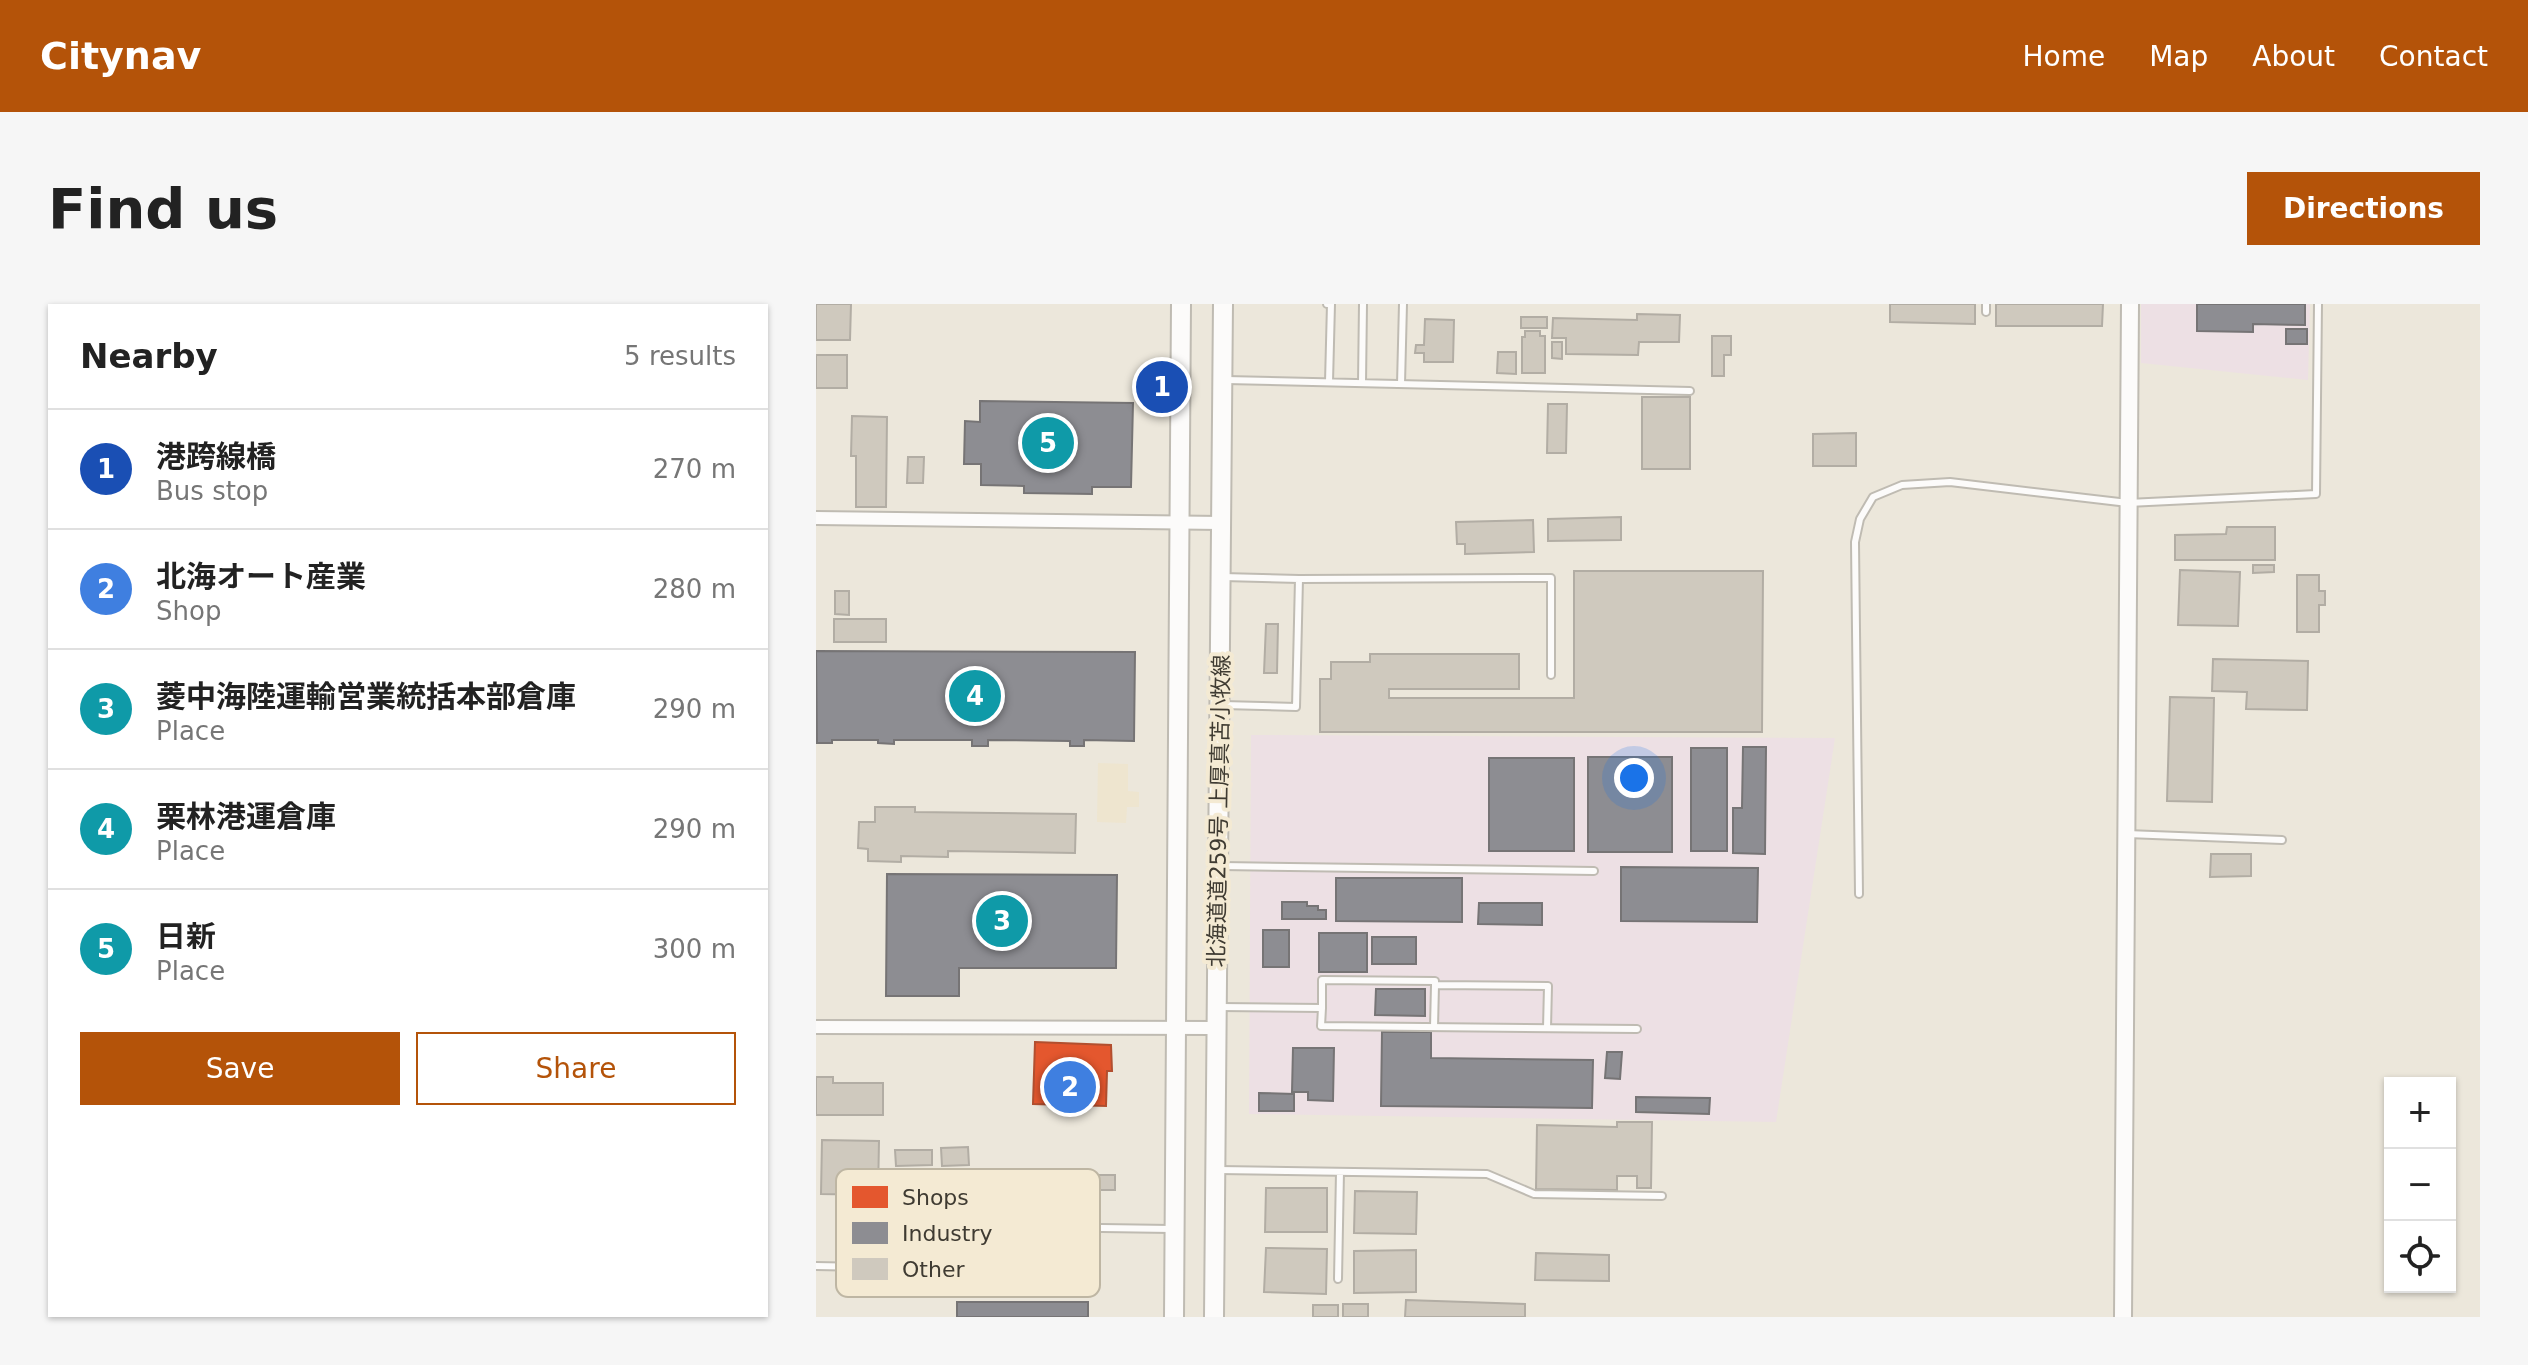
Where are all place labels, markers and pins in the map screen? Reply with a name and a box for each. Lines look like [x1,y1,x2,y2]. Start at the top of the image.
pin: 1 [1136,357,1188,417]
pin: 5 [1022,413,1074,473]
pin: 4 [949,666,1001,726]
pin: 3 [976,891,1028,951]
pin: 2 [1044,1057,1096,1117]

